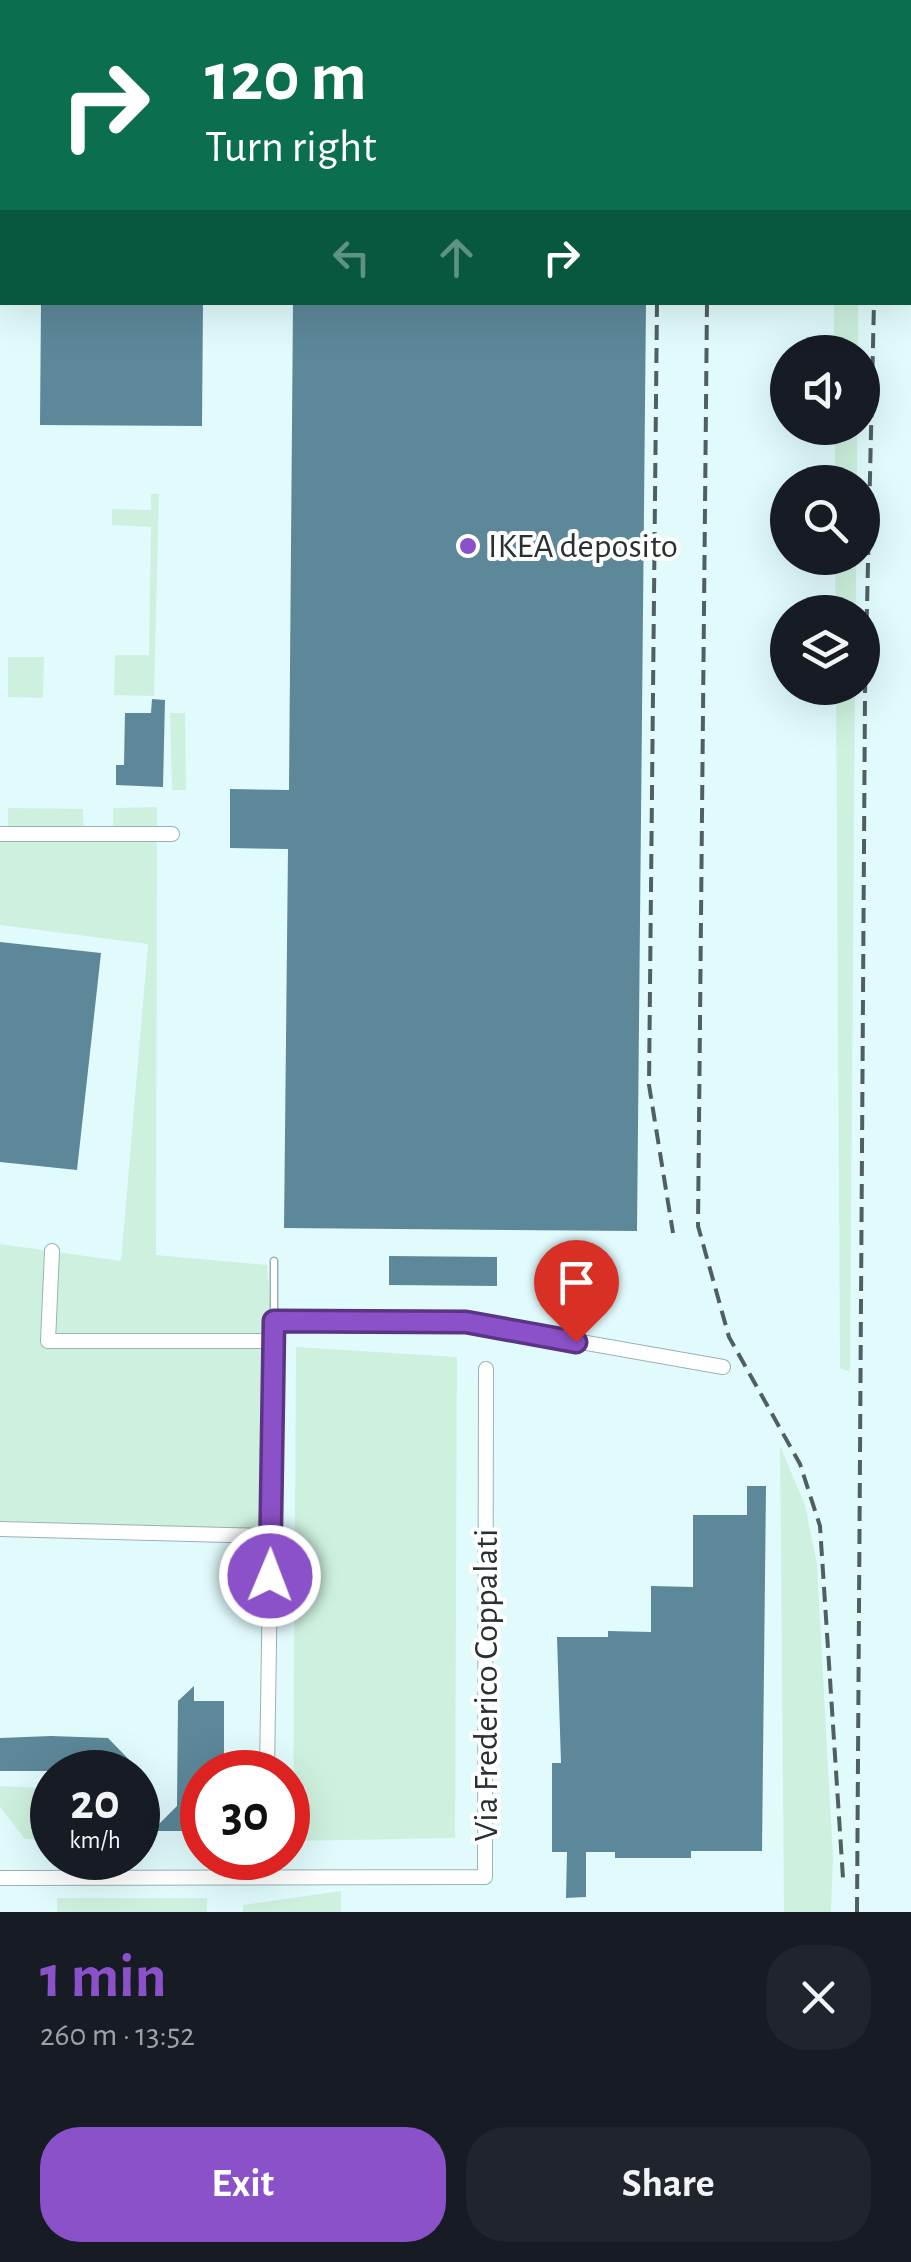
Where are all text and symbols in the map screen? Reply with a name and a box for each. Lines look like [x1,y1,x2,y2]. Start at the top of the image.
icon: right [40,40,170,170]
text: 120 m [205,43,367,113]
text: Turn right [205,125,377,170]
icon: left [324,230,379,285]
icon: ahead [429,230,484,285]
icon: right [534,230,589,285]
map controls [770,335,880,705]
button: sound [770,335,880,445]
button: search [770,465,880,575]
place label: IKEA deposito [488,529,678,564]
marker: IKEA deposito [457,535,479,557]
button: layers [770,595,880,705]
pin [534,1240,619,1343]
icon: arrive [549,1255,604,1310]
position arrow [218,1524,322,1628]
street label: Via Frederico Coppalati [469,1529,504,1841]
speed limit sign: 30 [180,1750,310,1880]
text: 20 [70,1778,120,1828]
text: km/h [69,1828,121,1853]
button: close [766,1945,871,2050]
text: 1 min [40,1948,166,2008]
text: 260 m · 13:52 [40,2019,195,2051]
button: Exit [40,2127,446,2242]
button: Share [466,2127,871,2242]

